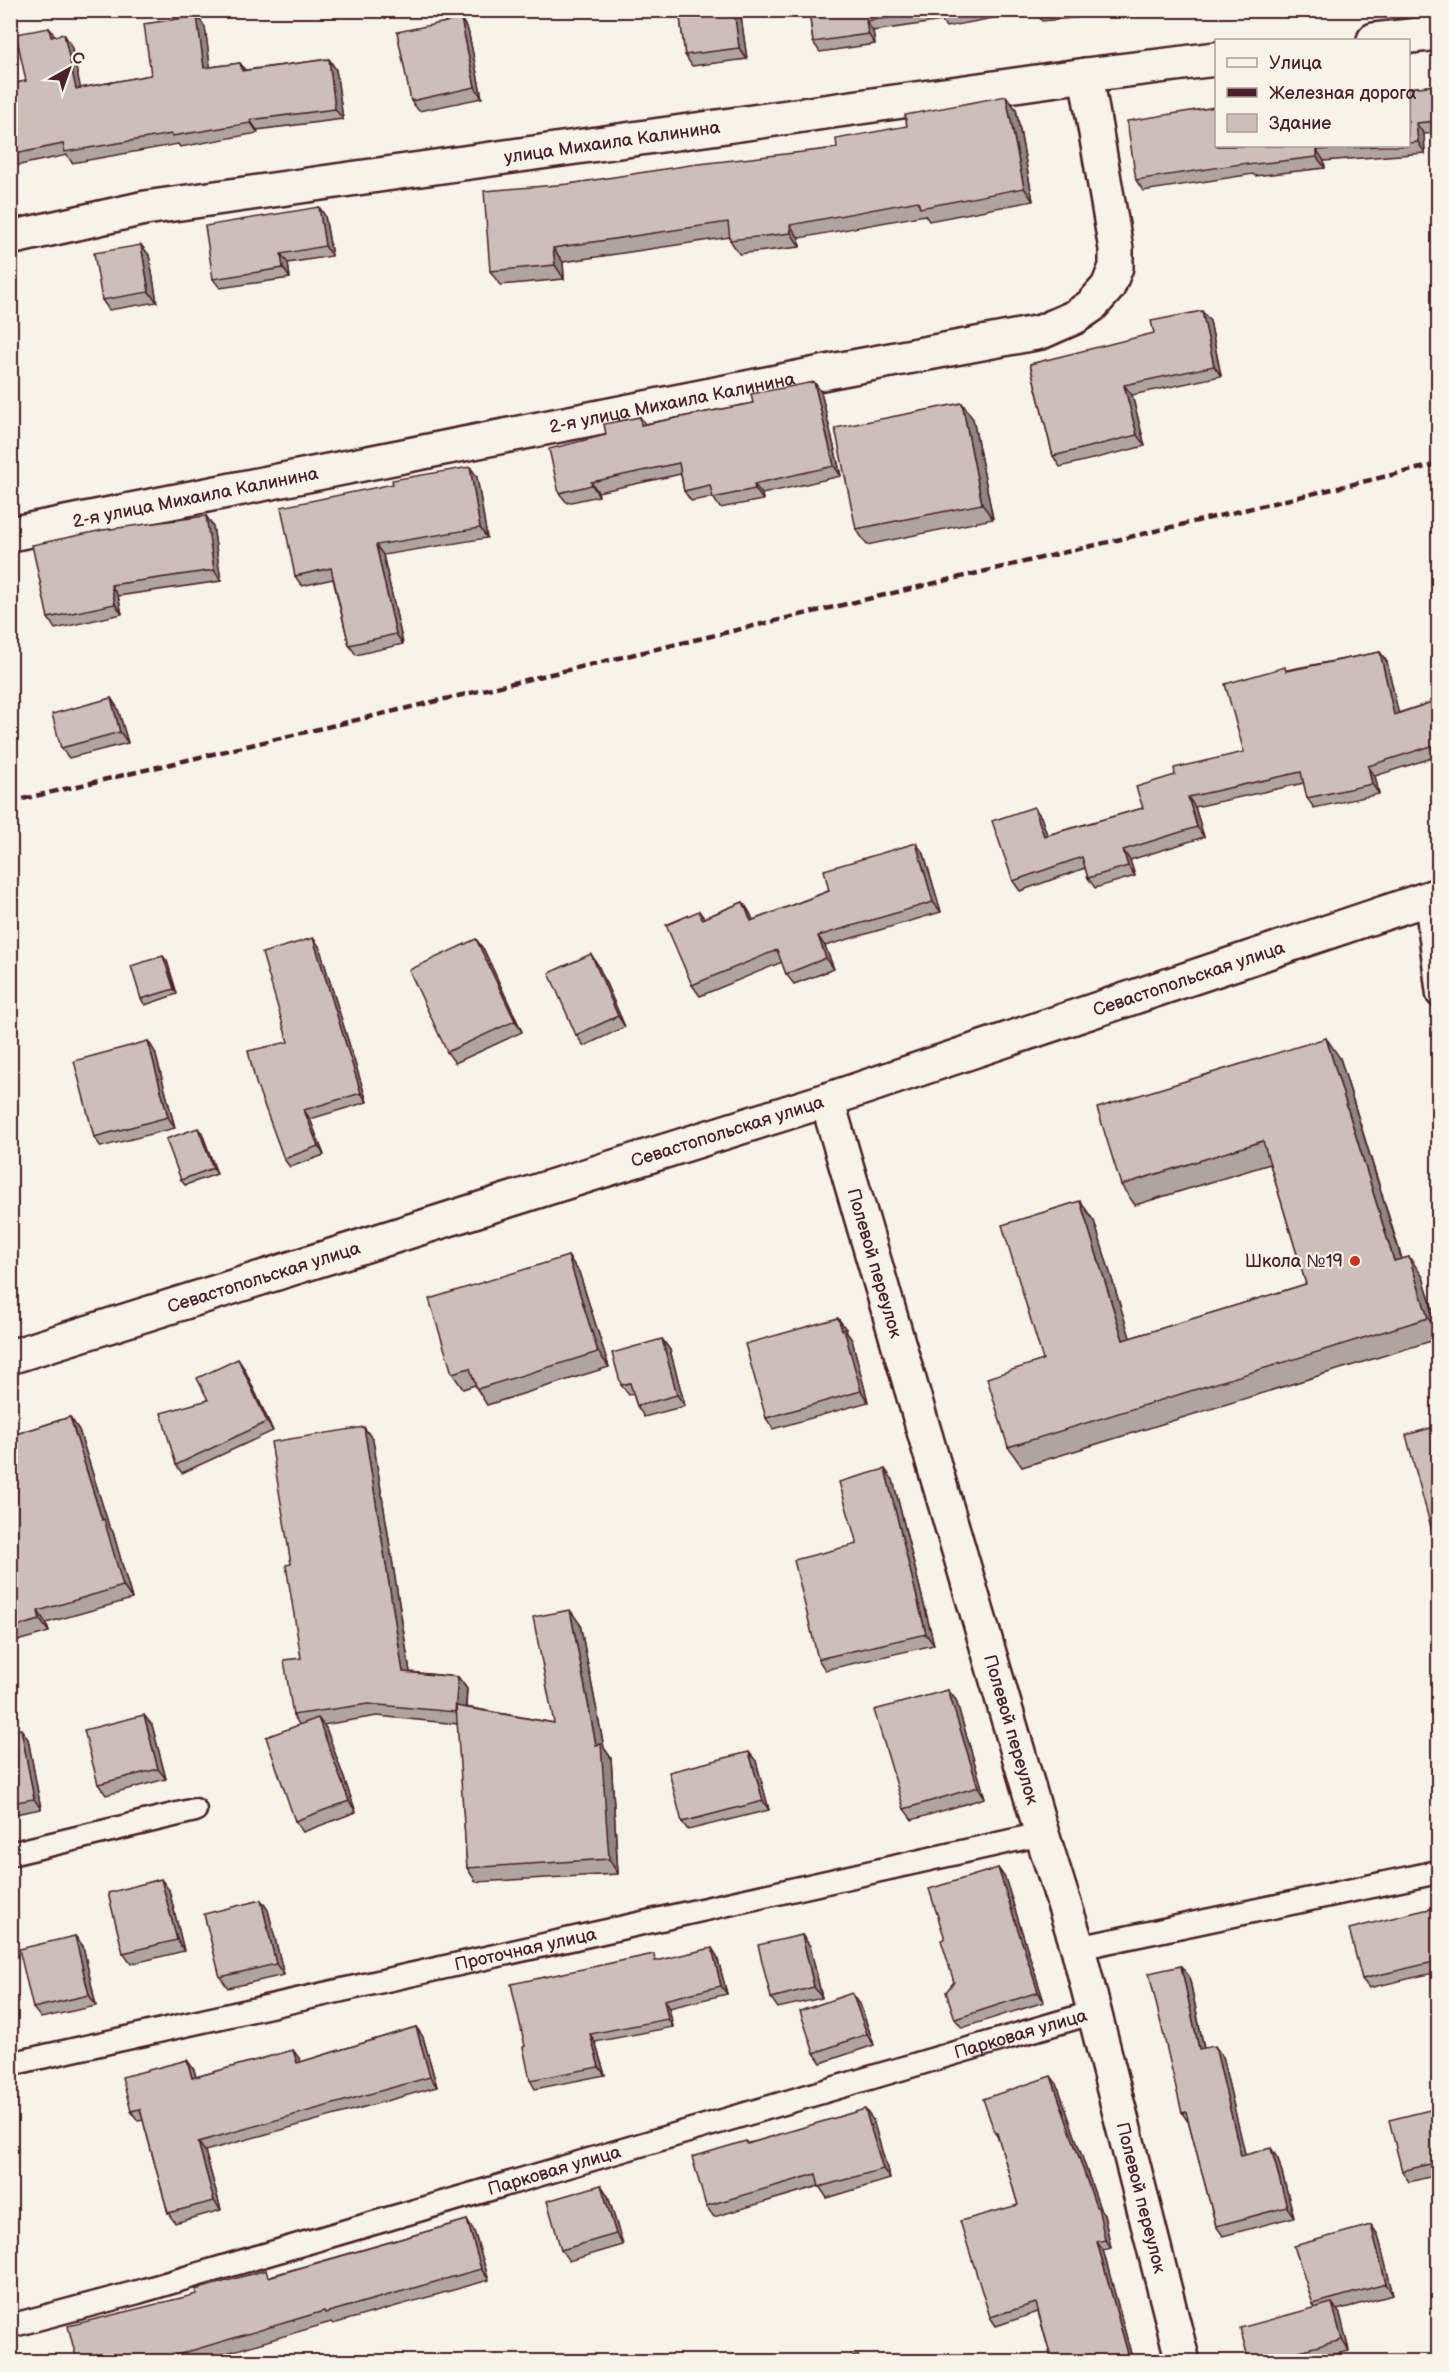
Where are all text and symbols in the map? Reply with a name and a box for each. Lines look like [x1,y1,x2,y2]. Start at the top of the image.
north arrow [39,39,99,99]
legend [1215,39,1410,147]
text: С [67,48,88,70]
text: Улица [1269,53,1323,74]
text: Железная дорога [1269,83,1417,104]
text: Здание [1269,113,1331,134]
street label: улица Михаила Калинина [503,117,722,168]
street label: 2-я улица Михаила Калинина [548,369,797,438]
street label: 2-я улица Михаила Калинина [71,463,320,532]
street label: Севастопольская улица [1090,937,1288,1021]
street label: Севастопольская улица [629,1092,827,1172]
street label: Полевой переулок [842,1186,906,1341]
street label: Севастопольская улица [165,1237,363,1318]
place label: Школа №19 [1245,1251,1343,1272]
marker: Школа №19 [1348,1254,1362,1268]
street label: Полевой переулок [979,1652,1043,1807]
street label: Проточная улица [452,1924,599,1976]
street label: Парковая улица [952,2005,1090,2064]
street label: Полевой переулок [1112,2120,1170,2276]
street label: Парковая улица [485,2141,624,2200]

